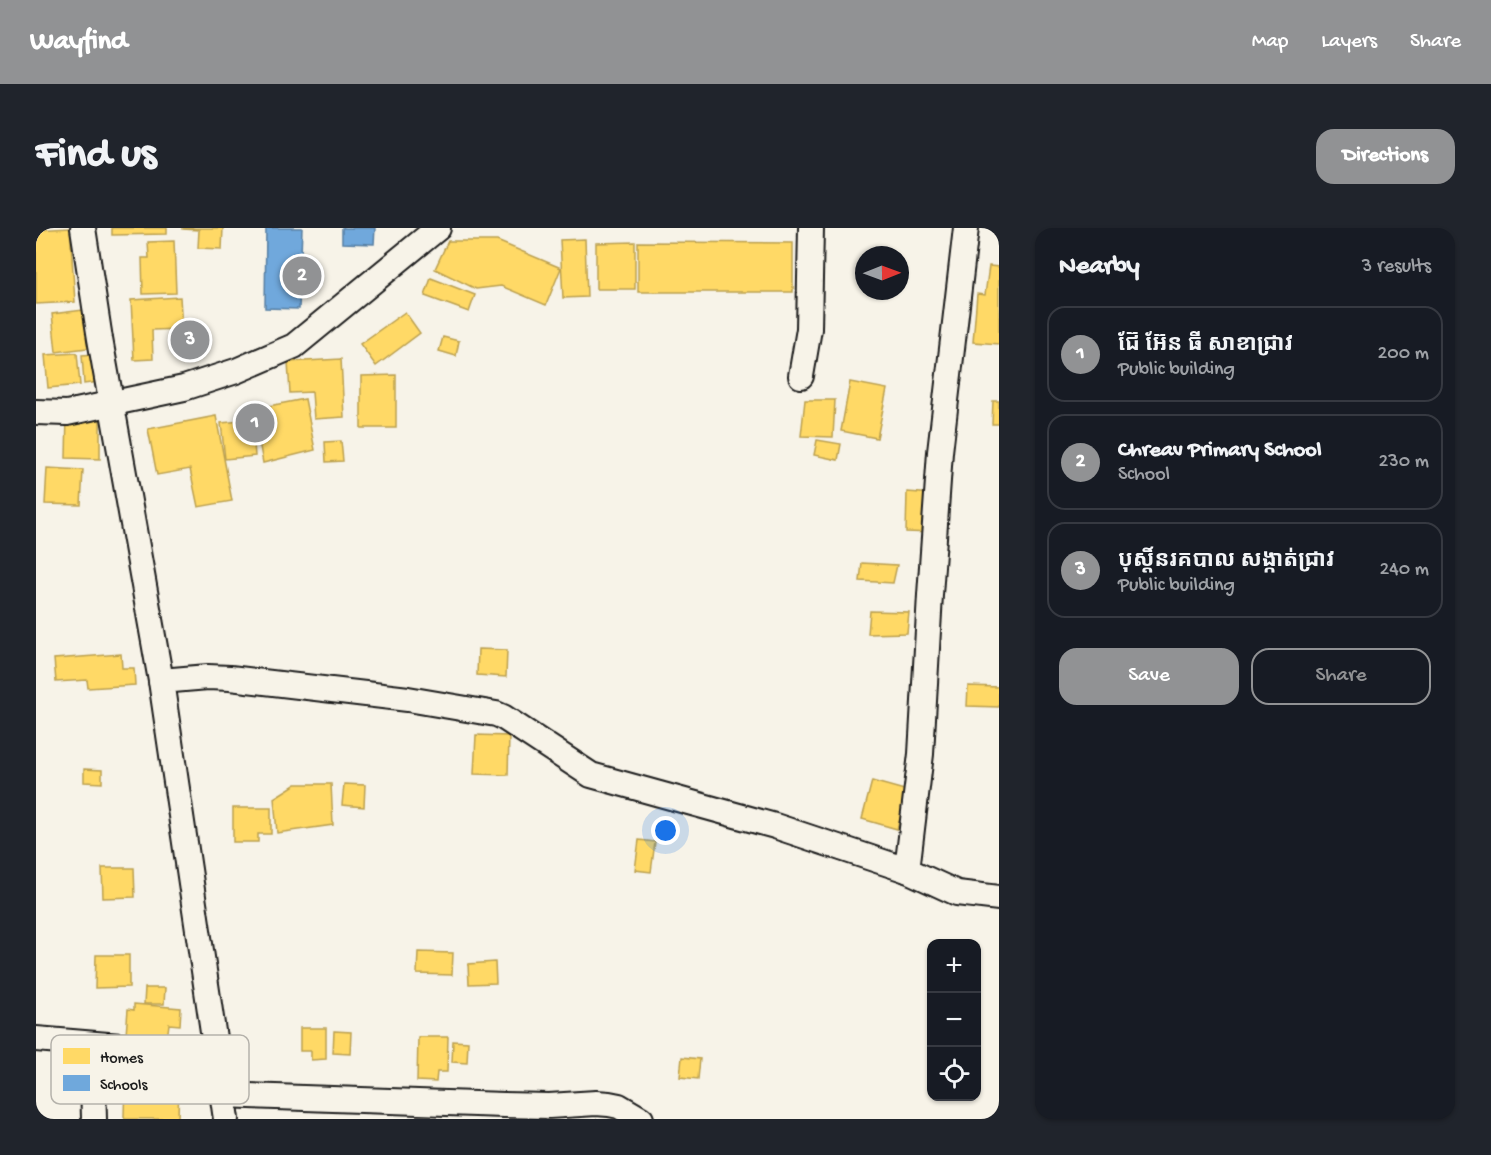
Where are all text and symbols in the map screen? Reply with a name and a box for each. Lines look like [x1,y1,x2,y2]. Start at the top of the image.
text: Wayfind [30,26,127,59]
text: Map [1252,30,1288,55]
text: Layers [1321,30,1377,55]
text: Share [1410,30,1461,55]
button: Directions [1316,129,1455,184]
text: Find us [36,132,156,181]
north arrow [855,246,909,300]
text: Nearby [1059,252,1140,283]
pin: 2 [282,254,322,298]
text: 3 results [1362,256,1431,279]
pin: 3 [170,318,210,362]
text: ជ៊ែ អ៊ែន ធី សាខាជ្រាវ [1118,333,1293,359]
text: 1 [1076,343,1085,366]
text: 200 m [1378,343,1429,366]
text: Public building [1118,359,1235,382]
pin: 1 [236,400,274,446]
text: Chreav Primary School [1118,438,1322,464]
text: 2 [1076,451,1085,474]
text: 230 m [1379,451,1429,474]
text: School [1118,464,1170,487]
text: បុស្តិ៍នរគបាល សង្កាត់ជ្រាវ [1118,549,1335,575]
text: 3 [1075,559,1086,582]
text: 240 m [1379,559,1429,582]
text: Public building [1118,575,1235,598]
button: Save [1059,648,1239,705]
button: Share [1251,648,1431,705]
your location [651,816,680,845]
map controls [927,939,981,1101]
button: + [927,939,981,993]
button: − [927,993,981,1047]
legend [51,1035,249,1104]
button: locate [927,1047,981,1101]
text: Homes [100,1050,144,1069]
text: Schools [100,1077,149,1096]

